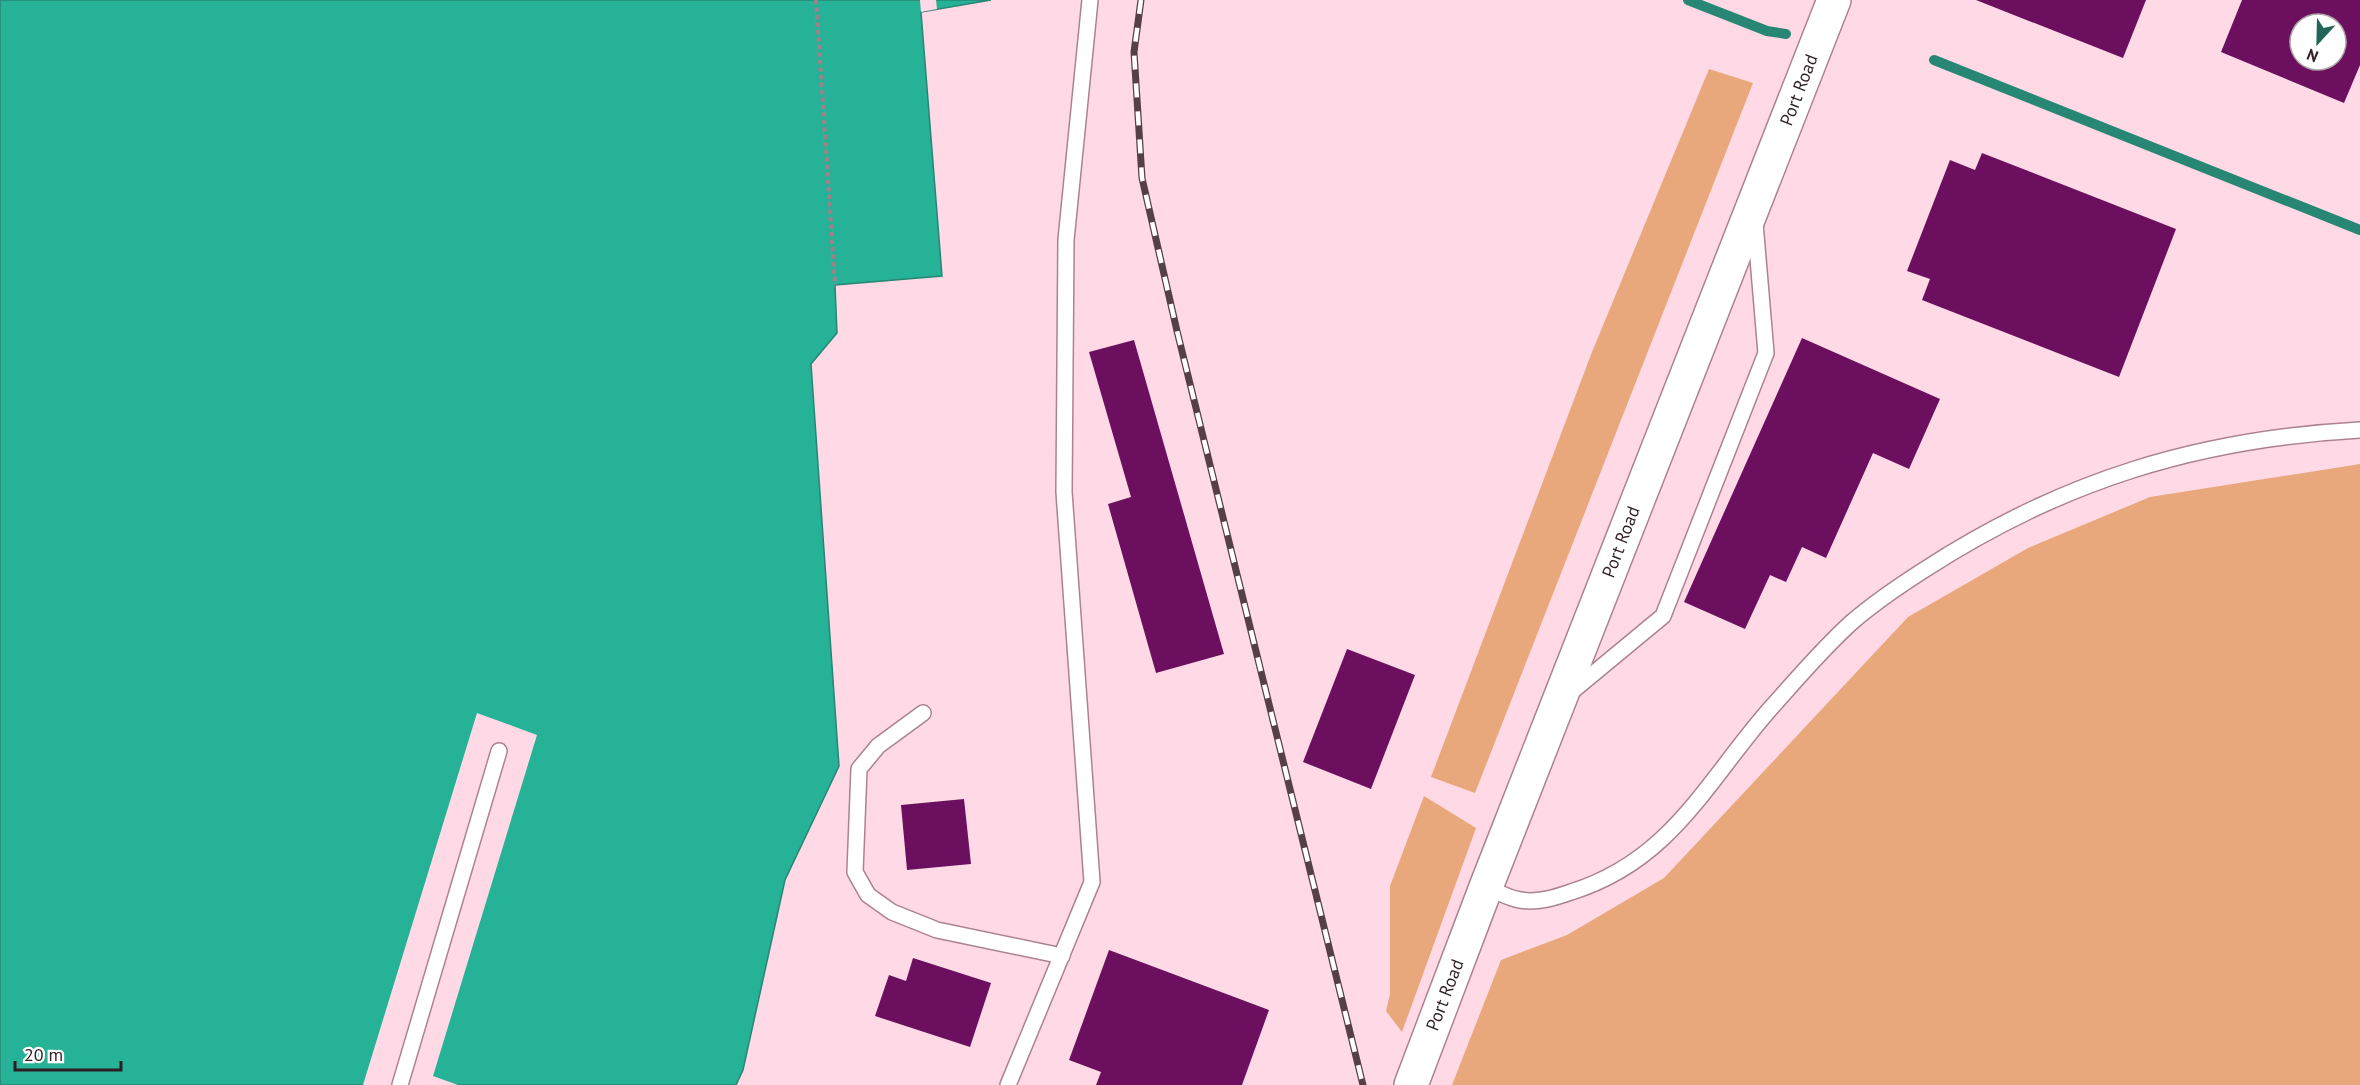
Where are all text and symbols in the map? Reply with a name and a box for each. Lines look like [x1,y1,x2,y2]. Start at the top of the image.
north arrow [2288,12,2348,72]
text: N [2304,45,2321,67]
street label: Port Road [1774,51,1823,129]
street label: Port Road [1596,503,1645,581]
street label: Port Road [1420,956,1469,1034]
scale bar [15,1034,122,1072]
text: 20 m [24,1043,63,1066]

